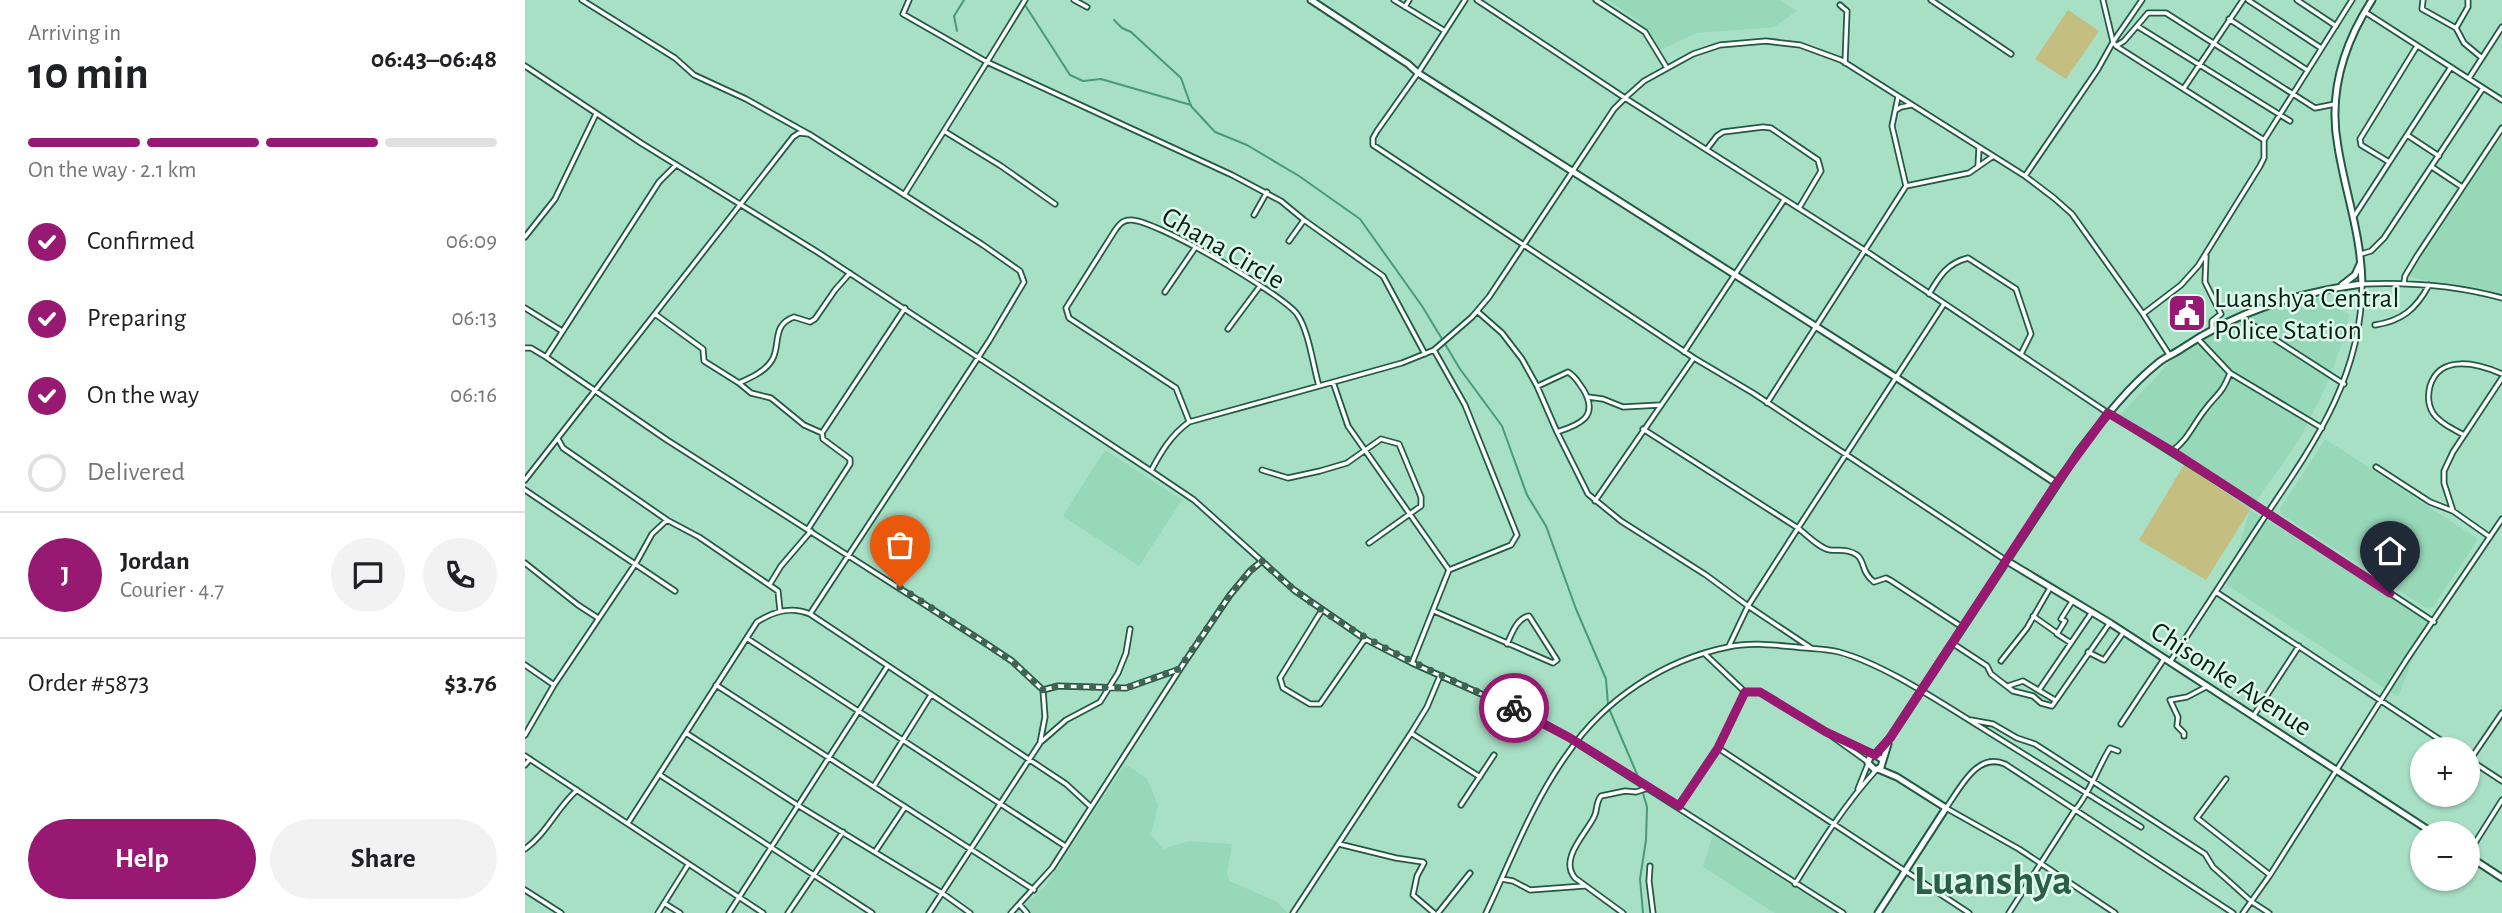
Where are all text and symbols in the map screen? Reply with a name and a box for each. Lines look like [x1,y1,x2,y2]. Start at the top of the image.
text: Arriving in [28,22,121,45]
text: 06:43–06:48 [371,46,497,72]
text: 10 min [28,51,149,97]
text: On the way · 2.1 km [28,159,196,182]
street label: Ghana Circle [1157,202,1289,295]
icon: check [28,223,66,261]
text: Confirmed [87,228,195,254]
text: 06:09 [446,230,497,253]
place label: Luanshya Central Police Station [2214,285,2399,345]
public building icon: Luanshya Central Police Station [2166,292,2208,334]
icon: check [28,300,66,338]
text: Preparing [87,305,186,331]
text: 06:13 [451,307,497,330]
icon: check [28,377,66,415]
text: On the way [87,382,199,408]
text: 06:16 [450,384,497,407]
text: Delivered [87,459,185,485]
pin [870,515,930,587]
pin [2360,521,2420,593]
icon: bag [881,526,919,564]
icon: home [2371,532,2409,570]
button: chat [331,538,405,612]
button: phone [423,538,497,612]
text: Jordan [120,548,190,574]
text: J [61,562,69,588]
text: Courier · 4.7 [120,579,224,602]
street label: Chisonke Avenue [2145,617,2316,742]
text: Order #5873 [28,670,149,696]
text: $3.76 [444,670,497,696]
courier [1479,673,1549,743]
icon: bike [1495,689,1533,727]
map controls [2410,737,2480,891]
button: + [2410,737,2480,807]
button: Help [28,819,256,899]
button: Share [270,819,497,899]
button: − [2410,821,2480,891]
district label: Luanshya [1914,860,2072,902]

